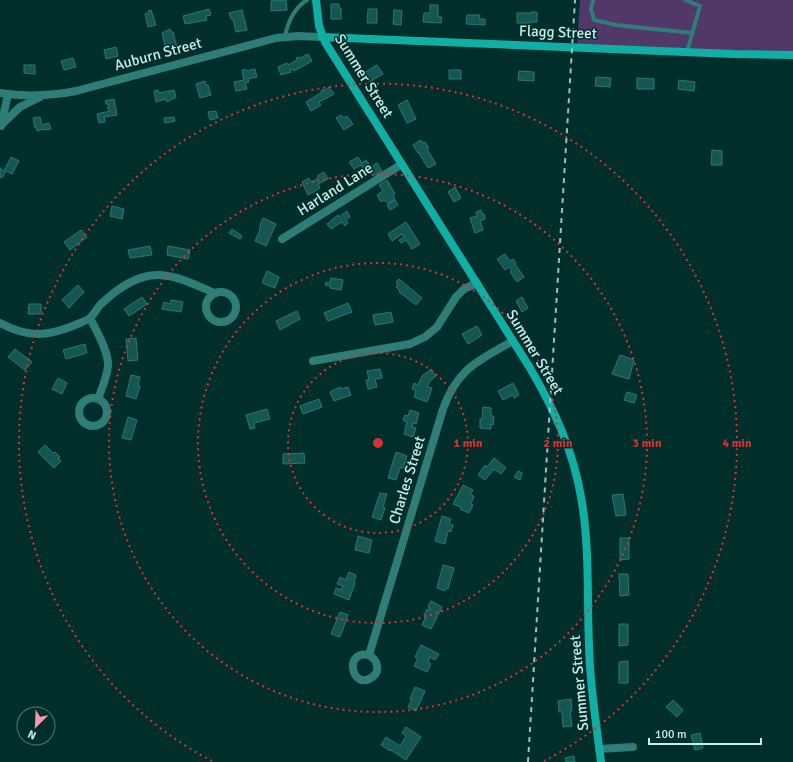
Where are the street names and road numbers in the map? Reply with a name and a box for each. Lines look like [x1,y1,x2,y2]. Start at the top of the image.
street label: Flagg Street [519,22,597,42]
street label: Summer Street [331,31,397,121]
street label: Auburn Street [112,34,204,74]
street label: Harland Lane [294,159,376,219]
street label: Summer Street [503,306,567,398]
street label: Charles Street [385,434,429,526]
street label: Summer Street [566,634,592,732]

